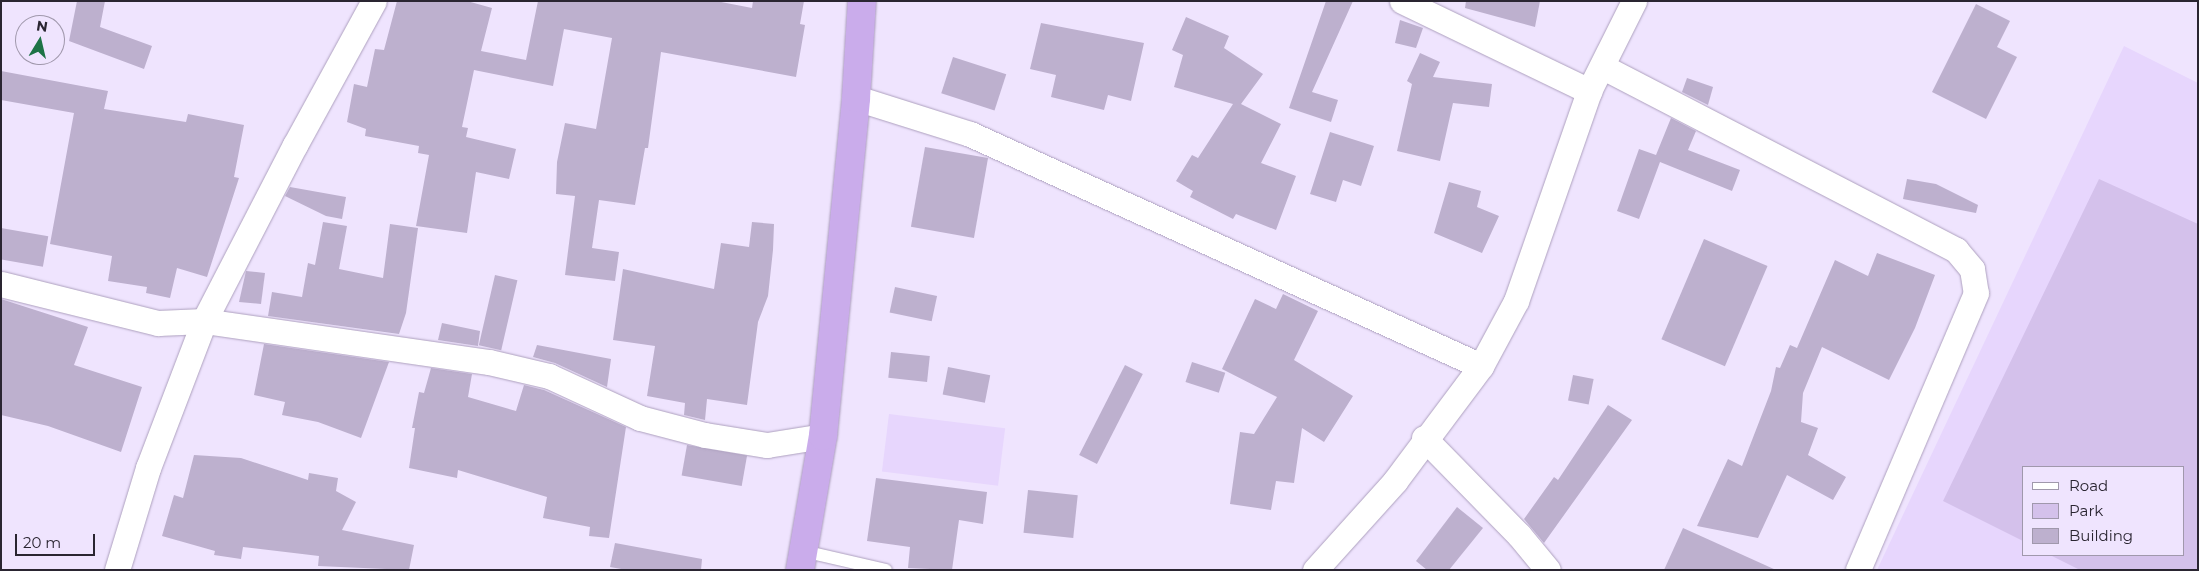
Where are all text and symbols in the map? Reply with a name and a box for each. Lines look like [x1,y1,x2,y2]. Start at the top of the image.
north arrow [15,15,65,65]
text: N [35,16,49,36]
legend [2022,466,2184,556]
text: Road [2069,476,2108,495]
text: Park [2069,501,2103,520]
scale bar [18,524,98,556]
text: Building [2069,526,2133,545]
text: 20 m [23,533,61,552]

